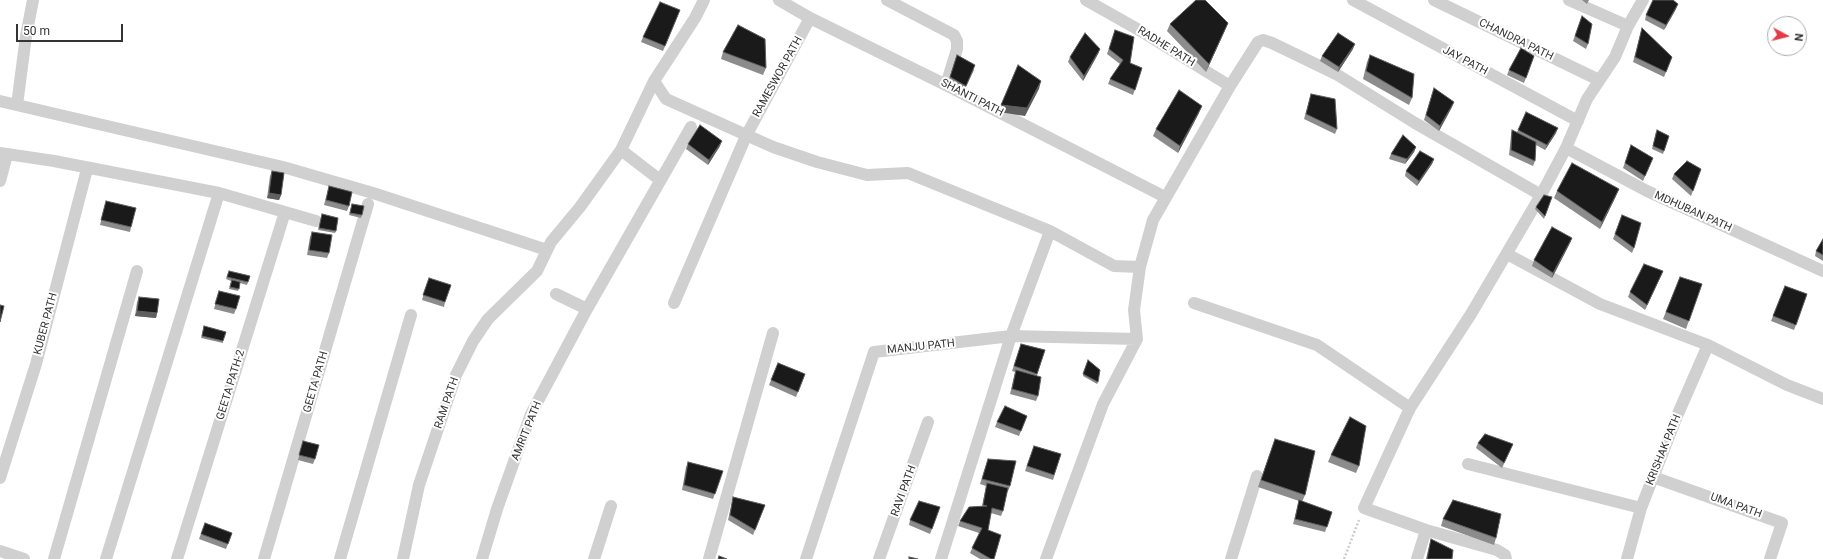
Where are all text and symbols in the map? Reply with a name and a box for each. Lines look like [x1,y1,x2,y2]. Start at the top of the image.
scale bar [18,16,125,42]
street label: CHANDRA PATH [1477,16,1555,64]
north arrow [1767,16,1807,56]
text: 50 m [23,24,50,38]
street label: RADHE PATH [1135,24,1197,70]
text: N [1791,33,1805,42]
street label: RAMESWOR PATH [750,34,806,120]
street label: JAY PATH [1440,44,1490,78]
street label: SHANTI PATH [938,77,1006,119]
street label: MDHUBAN PATH [1652,189,1734,235]
street label: KUBER PATH [31,292,61,356]
street label: MANJU PATH [887,337,955,357]
street label: GEETA PATH-2 [214,348,248,422]
street label: GEETA PATH [301,350,331,414]
street label: RAM PATH [432,376,462,430]
street label: AMRIT PATH [509,399,545,463]
street label: KRISHAK PATH [1644,413,1684,487]
street label: RAVI PATH [889,464,919,518]
street label: UMA PATH [1708,491,1764,521]

